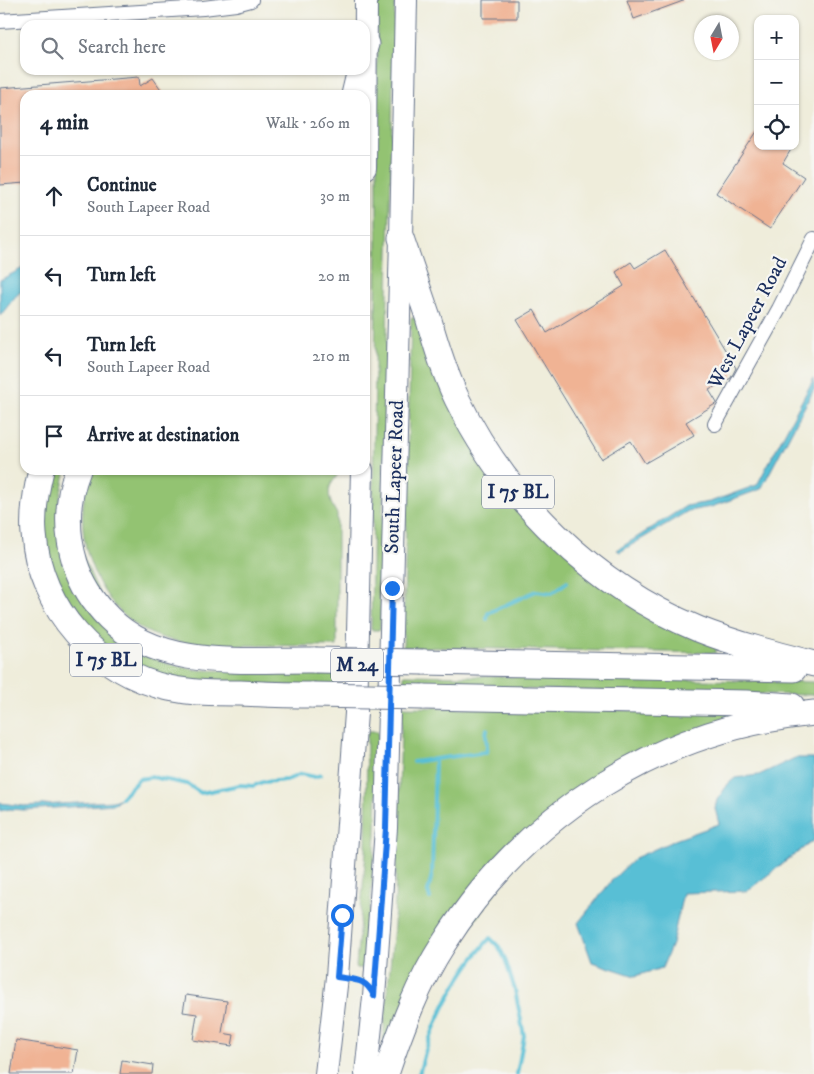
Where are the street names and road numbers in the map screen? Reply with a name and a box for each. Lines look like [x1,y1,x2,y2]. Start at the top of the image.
street label: West Lapeer Road [702,253,793,394]
street label: South Lapeer Road [380,400,410,554]
road number: I 75 BL [482,476,554,508]
road number: I 75 BL [70,644,142,676]
road number: M 24 [331,648,383,682]

